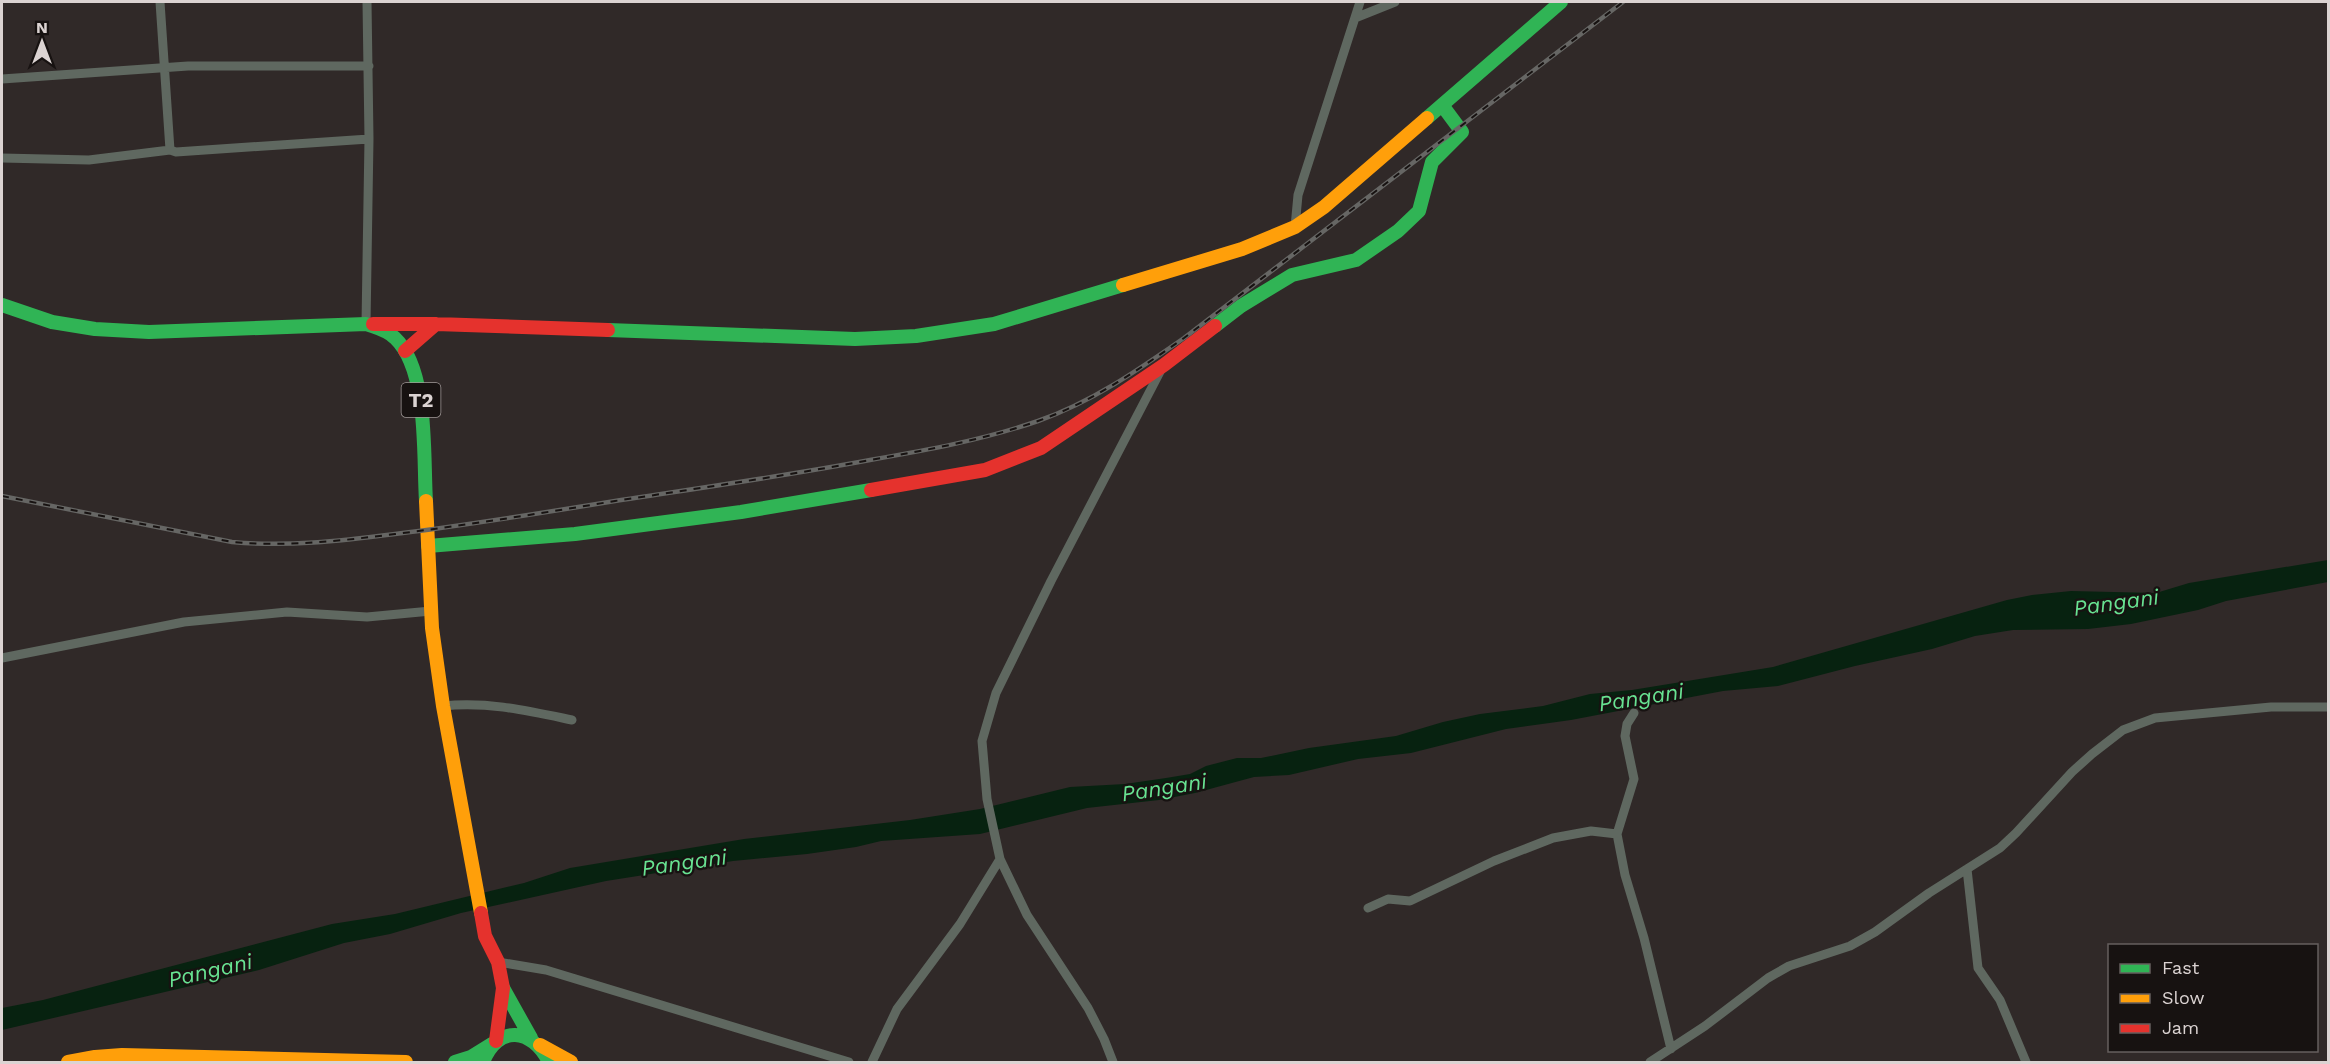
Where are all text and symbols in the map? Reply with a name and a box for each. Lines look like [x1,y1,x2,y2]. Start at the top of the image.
north arrow [12,12,72,72]
text: N [36,18,48,37]
road number: T2 [402,383,440,417]
water label: Pangani [2072,584,2162,621]
water label: Pangani [1597,678,1687,717]
water label: Pangani [1120,768,1210,807]
water label: Pangani [640,844,730,881]
legend [2108,944,2318,1052]
water label: Pangani [165,948,256,992]
text: Fast [2162,957,2200,978]
text: Slow [2162,987,2205,1008]
text: Jam [2162,1017,2199,1038]

